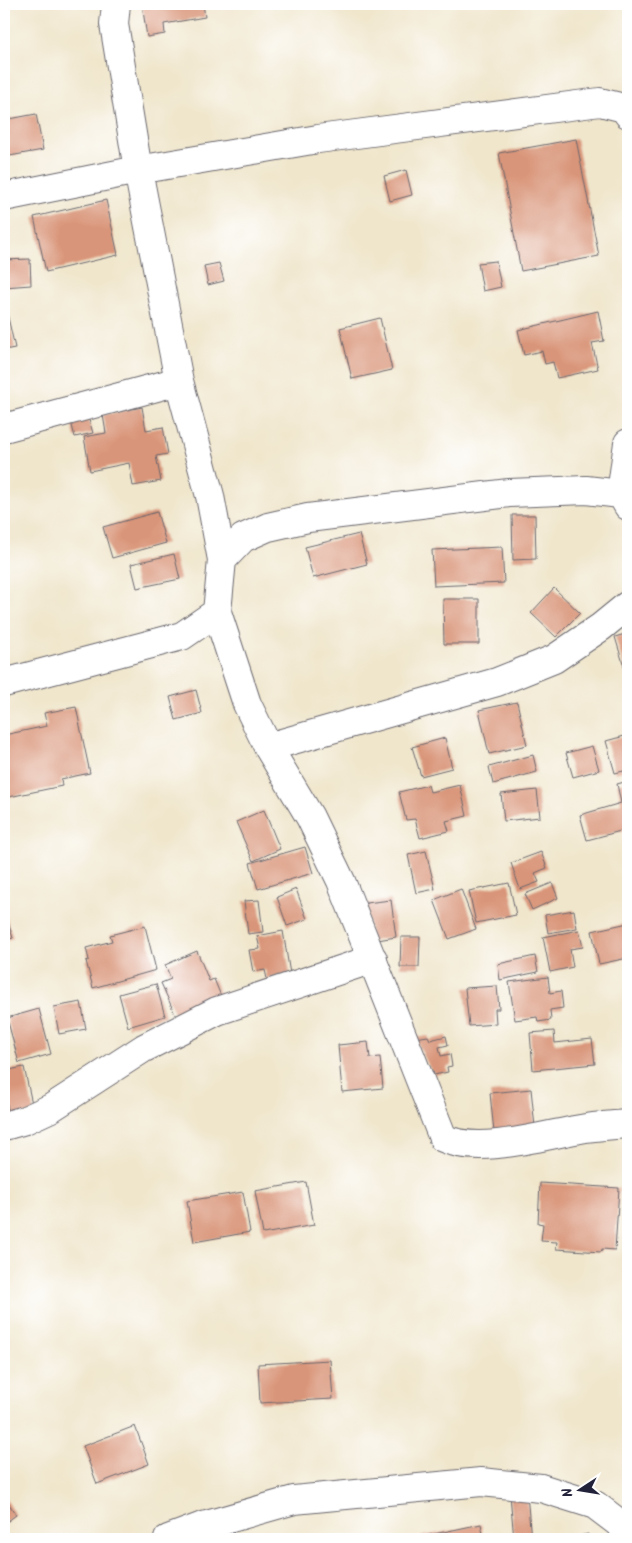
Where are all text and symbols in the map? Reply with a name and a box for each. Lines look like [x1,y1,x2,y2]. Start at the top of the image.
north arrow [554,1466,604,1516]
text: N [557,1486,580,1499]

